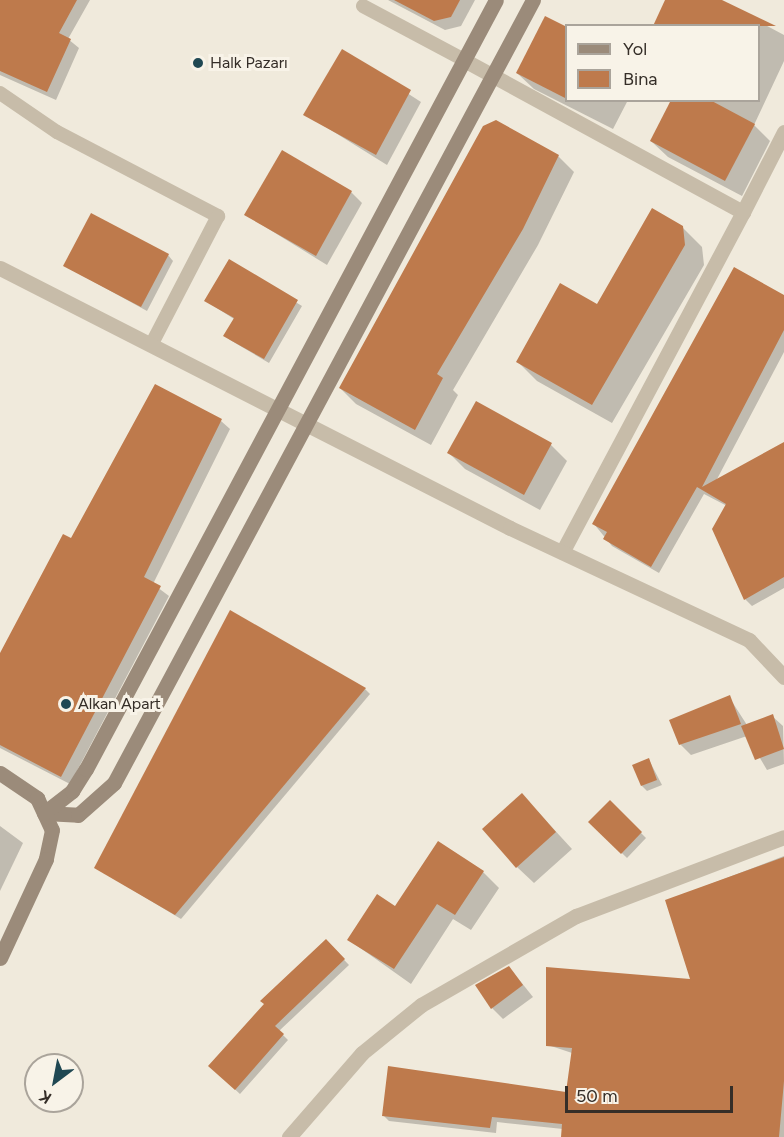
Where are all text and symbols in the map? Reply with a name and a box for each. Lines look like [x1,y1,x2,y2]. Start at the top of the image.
legend [565,24,760,102]
text: Yol [623,38,647,60]
place label: Halk Pazarı [210,53,288,73]
marker: Halk Pazarı [191,56,205,70]
text: Bina [623,68,657,90]
place label: Alkan Apart [78,694,161,714]
marker: Alkan Apart [59,697,73,711]
north arrow [24,1053,84,1113]
scale bar [568,1074,736,1112]
text: 50 m [576,1085,618,1107]
text: K [36,1086,55,1108]

